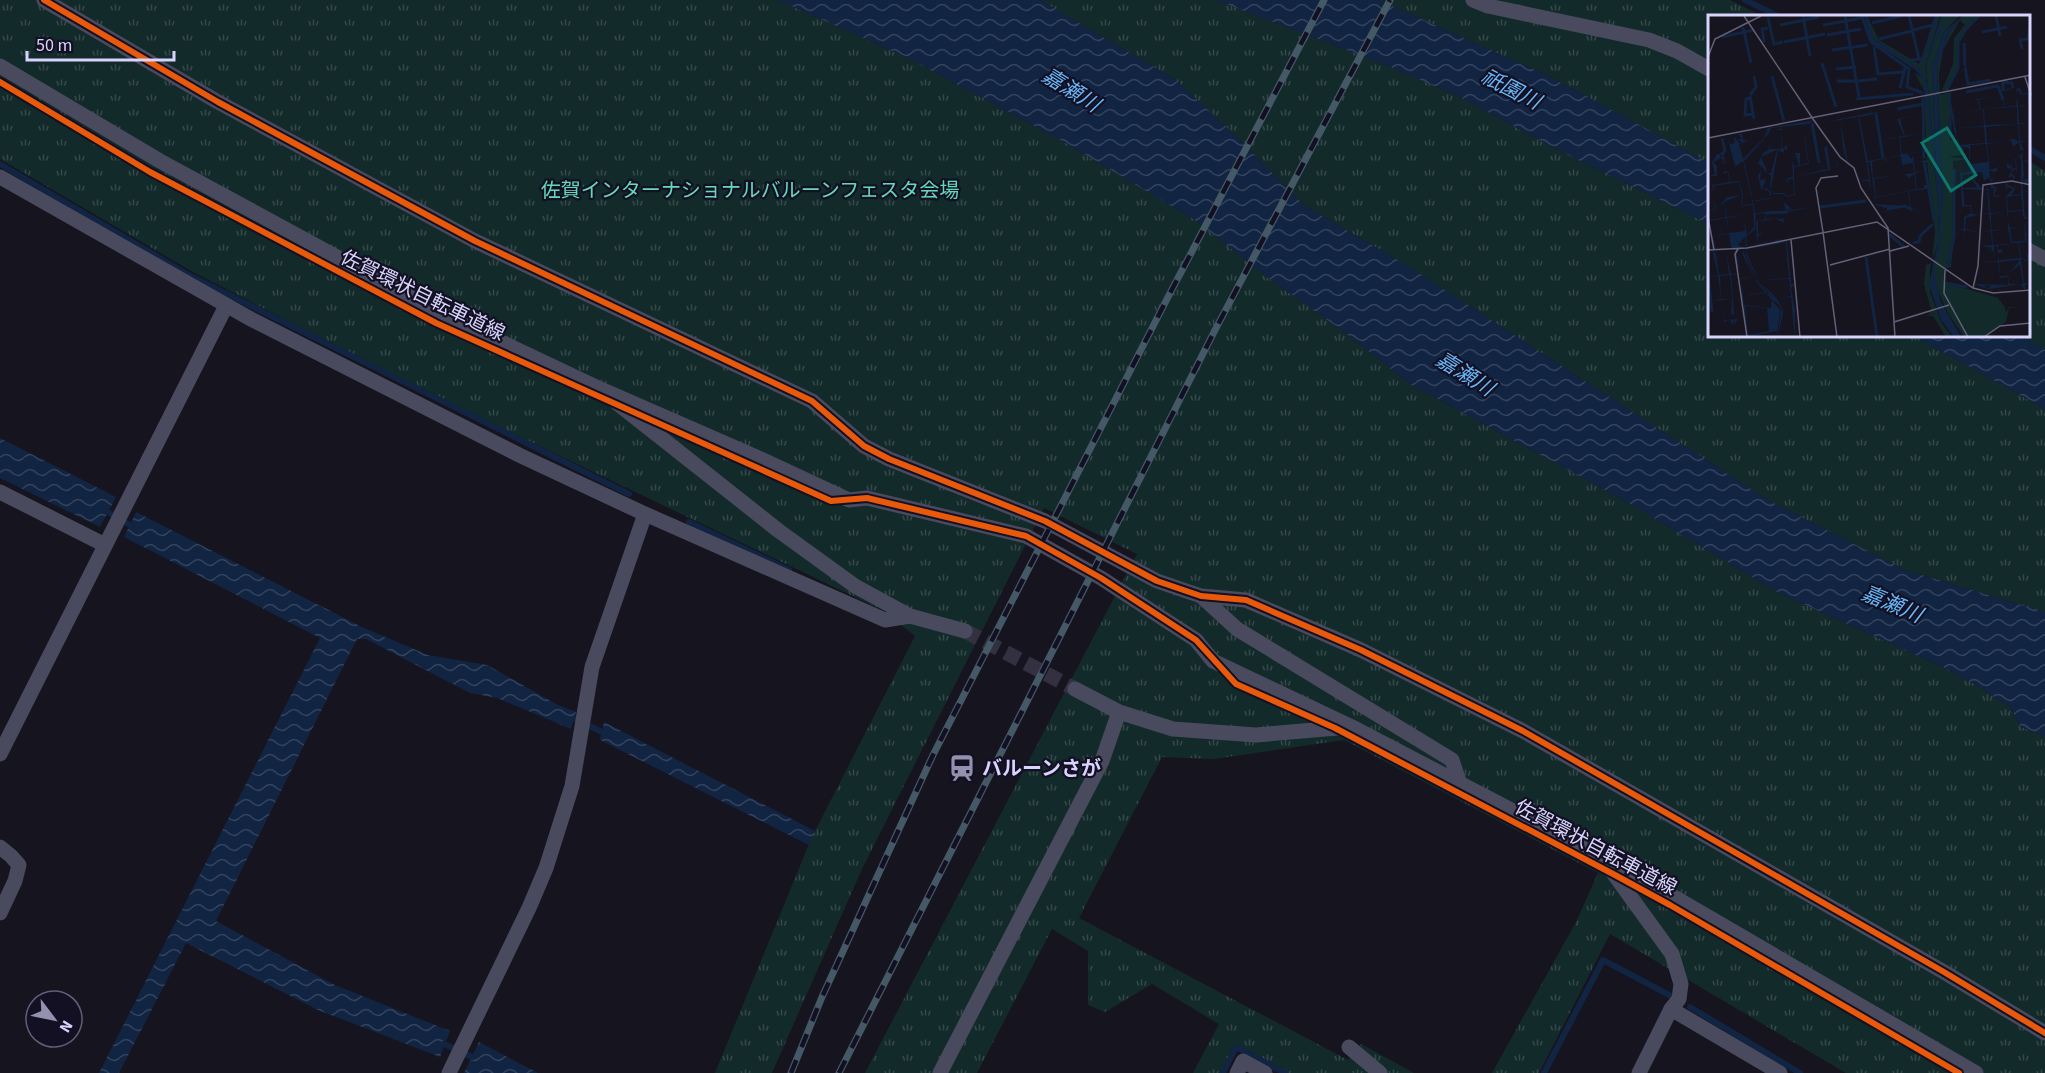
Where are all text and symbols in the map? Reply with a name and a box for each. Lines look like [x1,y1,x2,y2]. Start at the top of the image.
inset map [1708,15,2030,338]
scale bar [27,24,174,62]
text: 50 m [36,33,72,58]
water label: 嘉瀬川 [1036,61,1107,120]
water label: 祇園川 [1476,61,1548,118]
park label: 佐賀インターナショナルバルーンフェスタ会場 [541,177,959,205]
street label: 佐賀環状自転車道線 [336,244,510,348]
water label: 嘉瀬川 [1430,345,1501,404]
water label: 嘉瀬川 [1857,578,1929,631]
station icon: バルーンさが [947,753,977,783]
place label: バルーンさが [982,755,1101,783]
street label: 佐賀環状自転車道線 [1509,793,1682,902]
north arrow [24,989,84,1049]
text: N [54,1016,78,1037]

